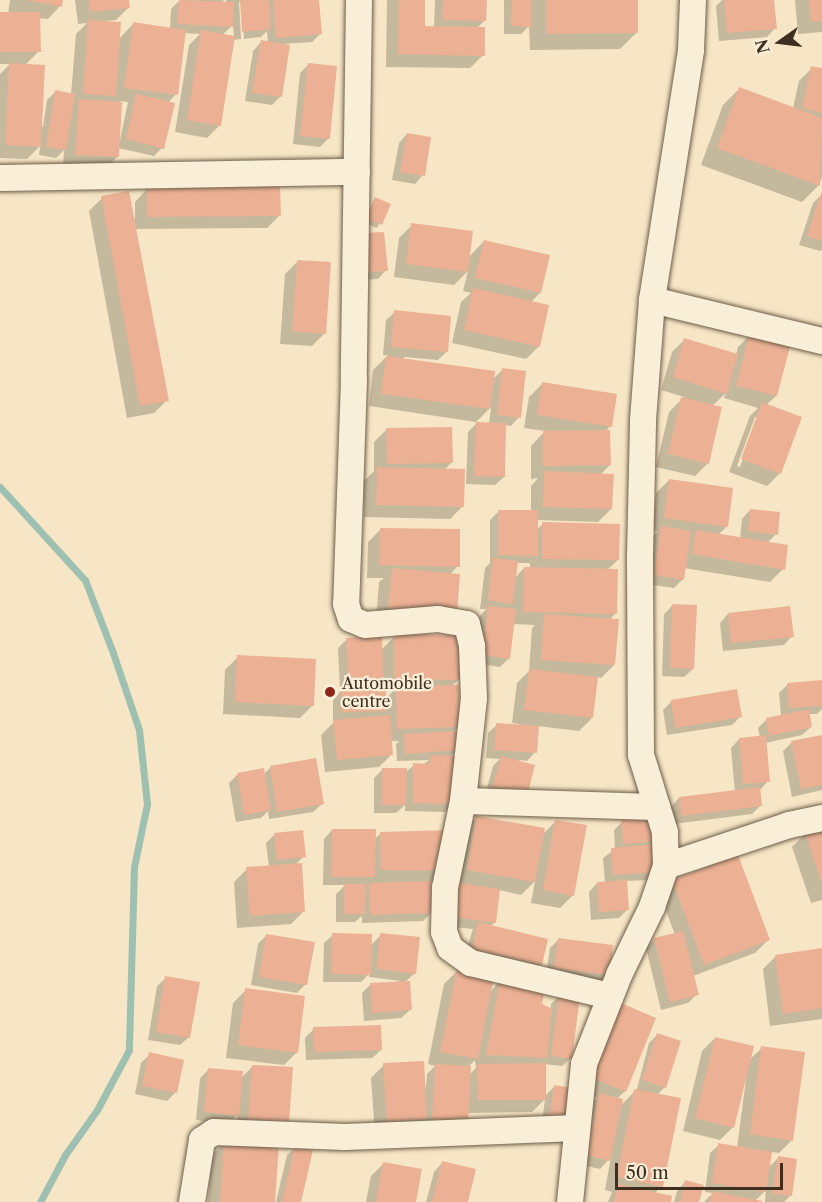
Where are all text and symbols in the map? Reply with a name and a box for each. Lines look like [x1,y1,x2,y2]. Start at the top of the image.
north arrow [750,12,810,72]
text: N [751,37,774,56]
place label: Automobile centre [342,673,432,711]
marker: Automobile centre [323,685,337,699]
scale bar [618,1151,786,1189]
text: 50 m [626,1162,669,1184]

